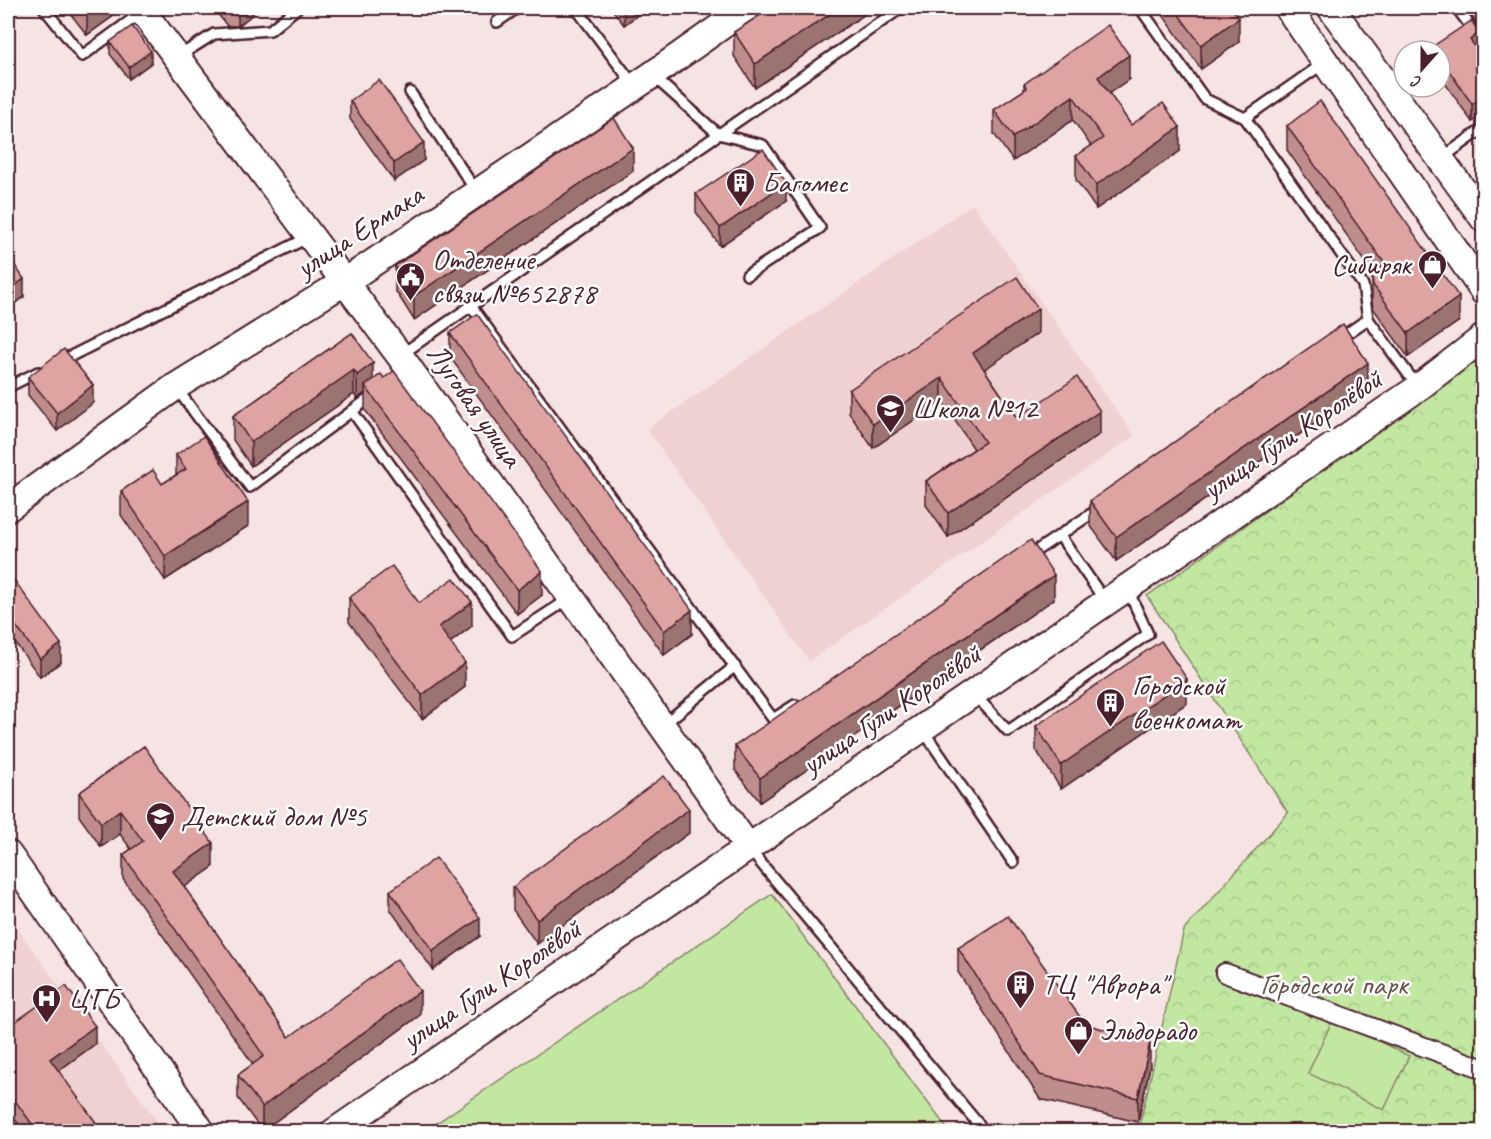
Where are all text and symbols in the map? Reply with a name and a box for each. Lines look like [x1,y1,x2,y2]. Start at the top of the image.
north arrow [1392,39,1452,99]
text: С [1408,71,1424,93]
place label: Багомес [762,163,849,201]
building icon: Багомес [725,166,757,208]
street label: улица Ермака [286,175,432,287]
place label: Отделение связи №652878 [432,240,599,312]
place label: Сибиряк [1331,245,1413,283]
shop icon: Сибиряк [1416,248,1448,290]
public building icon: Отделение связи №652878 [395,260,427,302]
street label: Луговая улица [419,336,533,476]
street label: улица Гули Королёвой [1193,359,1390,509]
place label: Школа №12 [912,389,1040,427]
school or university icon: Школа №12 [875,392,907,434]
street label: улица Гули Королёвой [792,634,989,784]
place label: Городской военкомат [1132,666,1243,738]
building icon: Городской военкомат [1095,686,1127,728]
place label: Детский дом №5 [181,797,368,835]
school or university icon: Детский дом №5 [144,800,176,842]
street label: улица Гули Королёвой [392,909,589,1059]
place label: ТЦ "Аврора" [1042,965,1172,1003]
park label: Городской парк [1260,965,1410,1003]
building icon: ТЦ "Аврора" [1005,968,1037,1010]
place label: ЦГБ [68,979,123,1017]
hospital icon: ЦГБ [31,982,63,1024]
place label: Эльдорадо [1099,1011,1198,1049]
shop icon: Эльдорадо [1062,1014,1094,1056]

